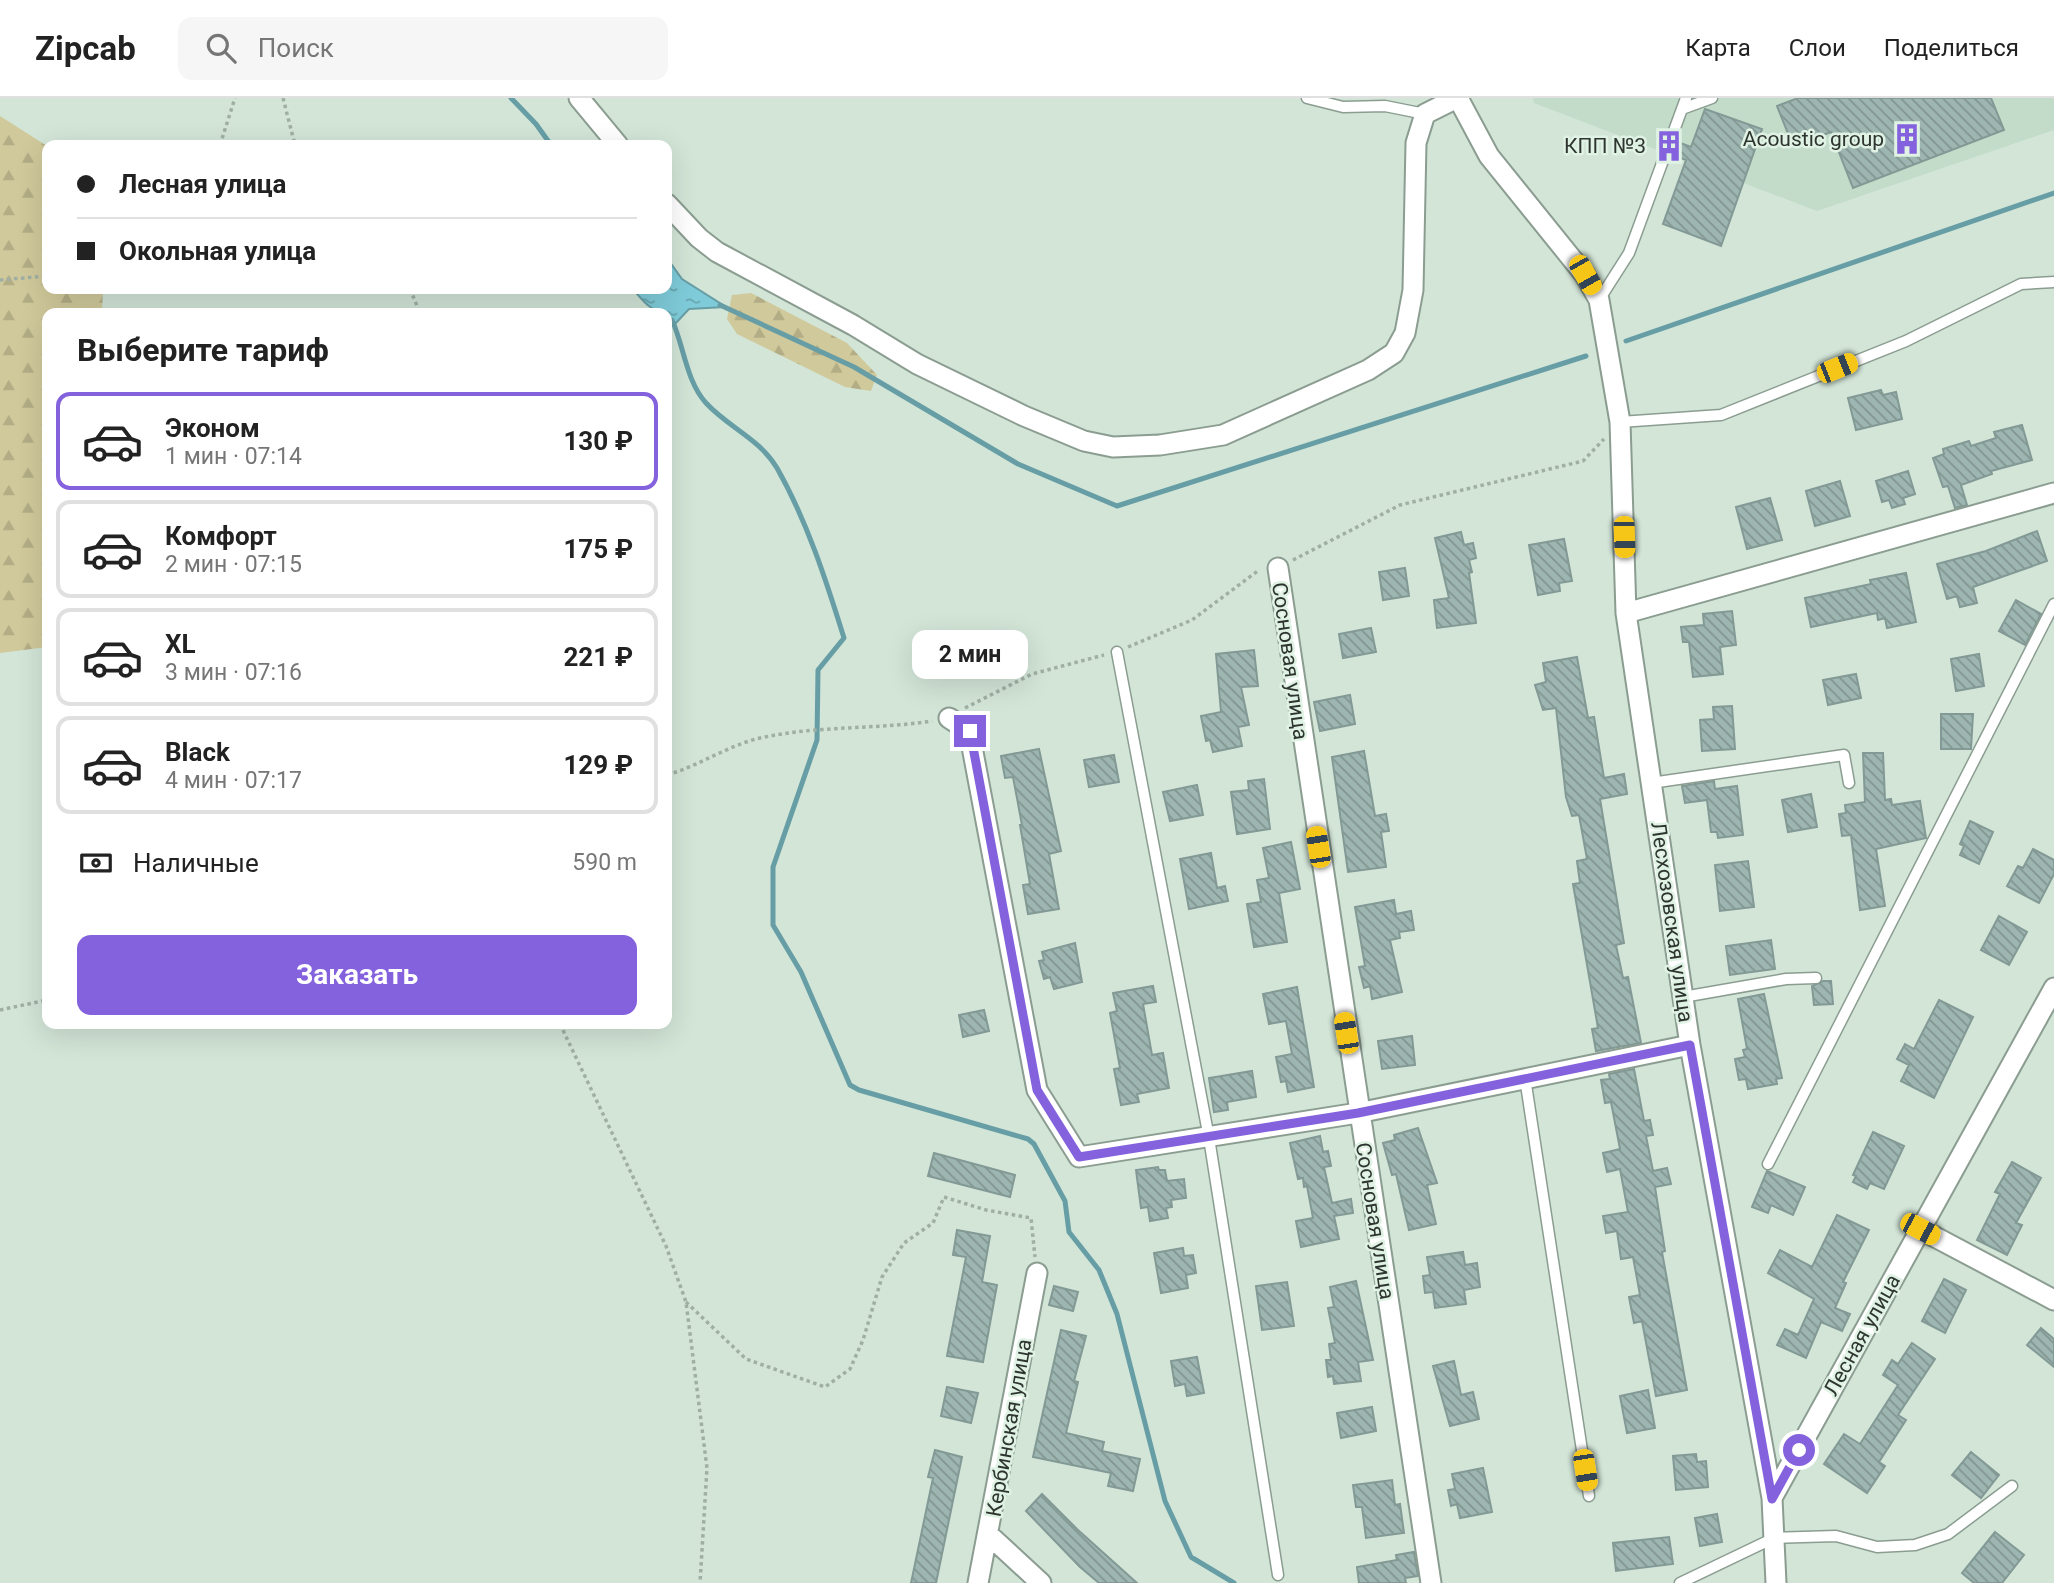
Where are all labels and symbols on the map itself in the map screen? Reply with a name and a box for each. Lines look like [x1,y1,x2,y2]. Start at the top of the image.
building icon: Acoustic group [1890,122,1924,156]
place label: Acoustic group [1743,127,1884,151]
building icon: КПП №3 [1652,129,1686,163]
place label: КПП №3 [1564,134,1646,158]
car [1566,252,1605,298]
car [1814,350,1861,386]
car [1613,516,1636,558]
street label: Сосновая улица [1267,581,1313,741]
callout: 2 мин [912,630,1028,678]
route end [954,715,986,747]
street label: Лесхозовская улица [1646,820,1698,1024]
car [1305,825,1332,869]
car [1333,1011,1360,1055]
street label: Сосновая улица [1351,1141,1399,1301]
car [1897,1210,1944,1248]
street label: Лесная улица [1819,1270,1905,1400]
street label: Кербинская улица [982,1337,1036,1519]
route start [1783,1434,1815,1466]
car [1572,1448,1599,1492]

